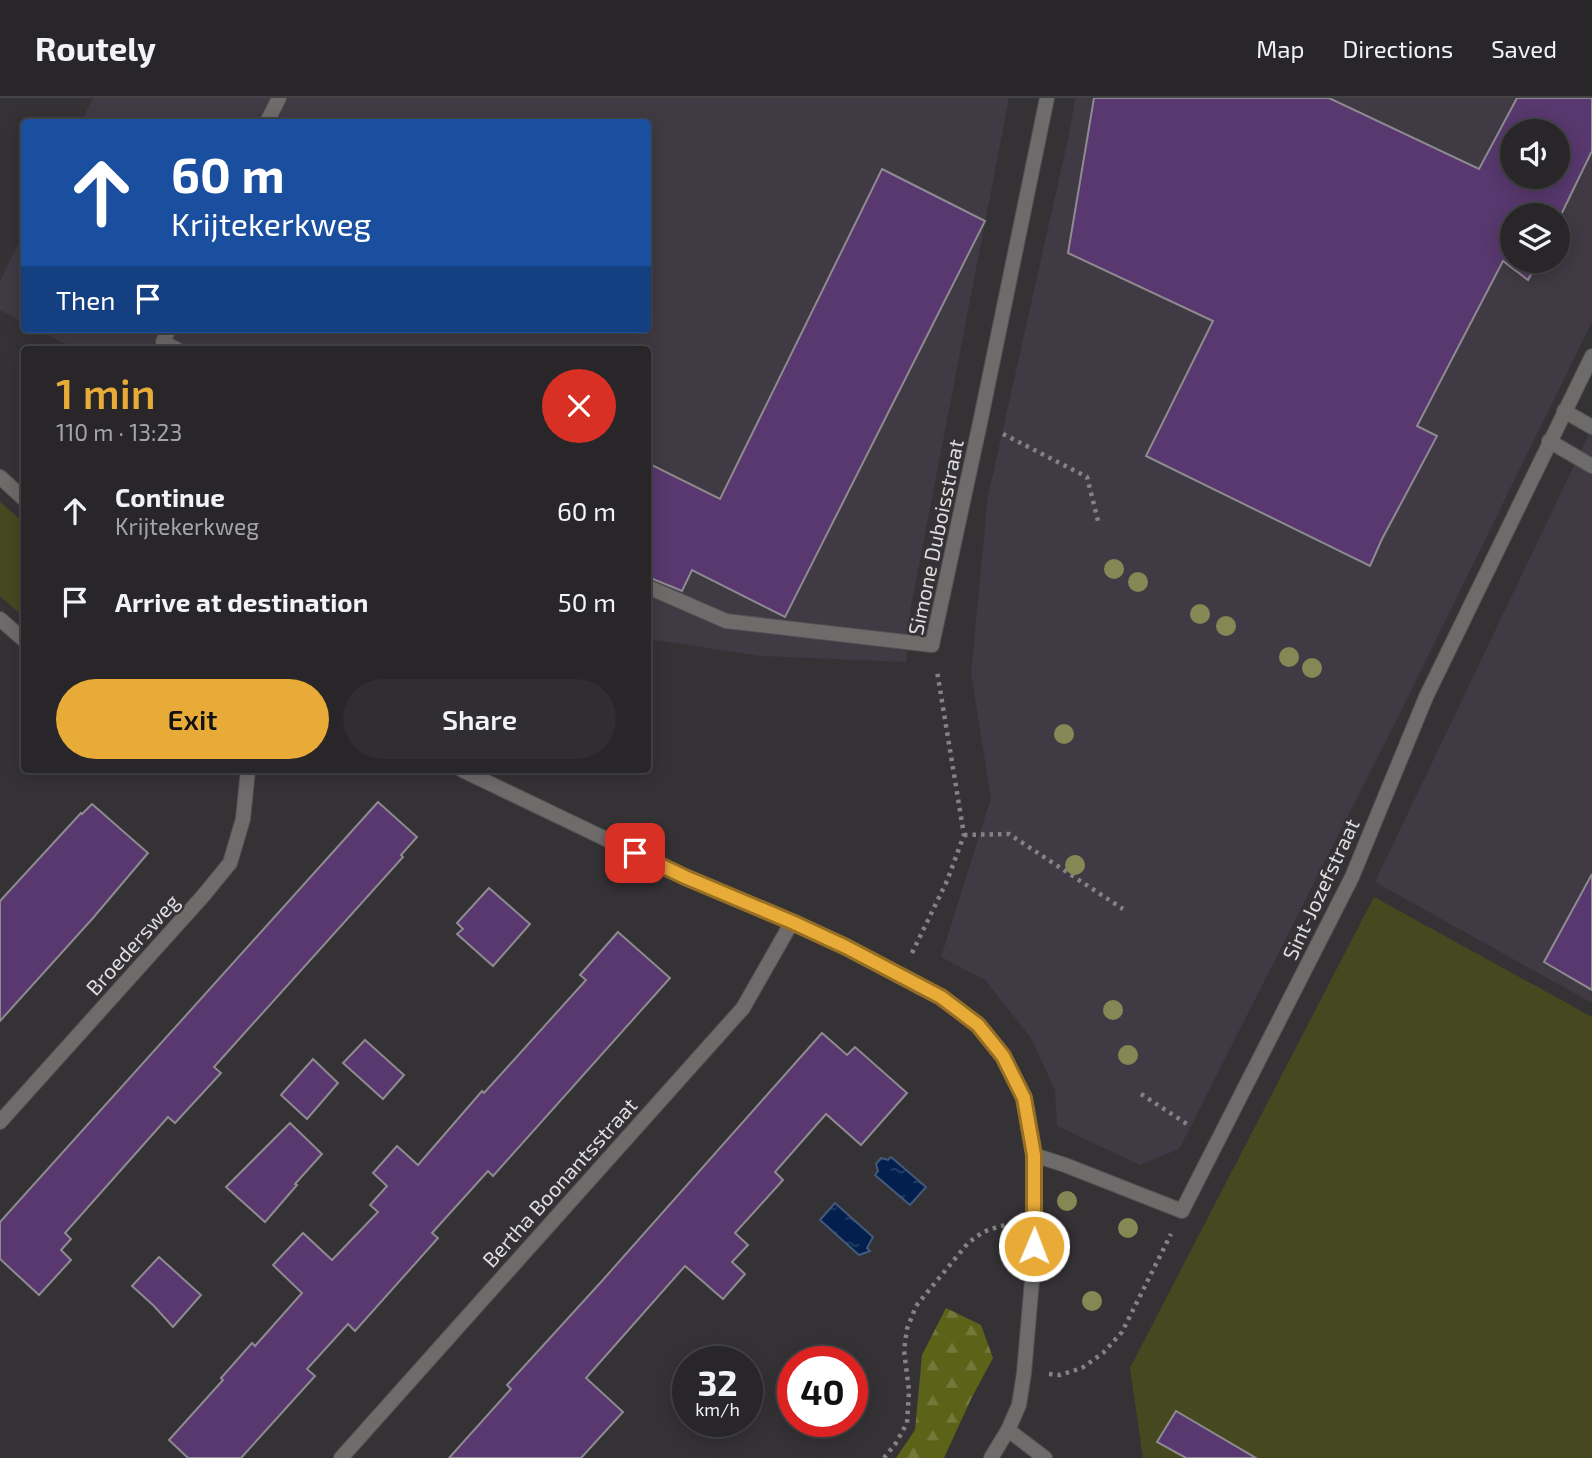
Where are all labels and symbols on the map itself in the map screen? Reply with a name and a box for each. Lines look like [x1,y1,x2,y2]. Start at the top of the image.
street label: Simone Duboisstraat [902,437,968,637]
street label: Sint-Jozefstraat [1276,814,1364,964]
pin [605,823,665,883]
street label: Broedersweg [80,888,184,1000]
street label: Bertha Boonantsstraat [477,1092,641,1272]
position arrow [997,1209,1071,1283]
speed limit sign: 40 [777,1346,868,1437]

